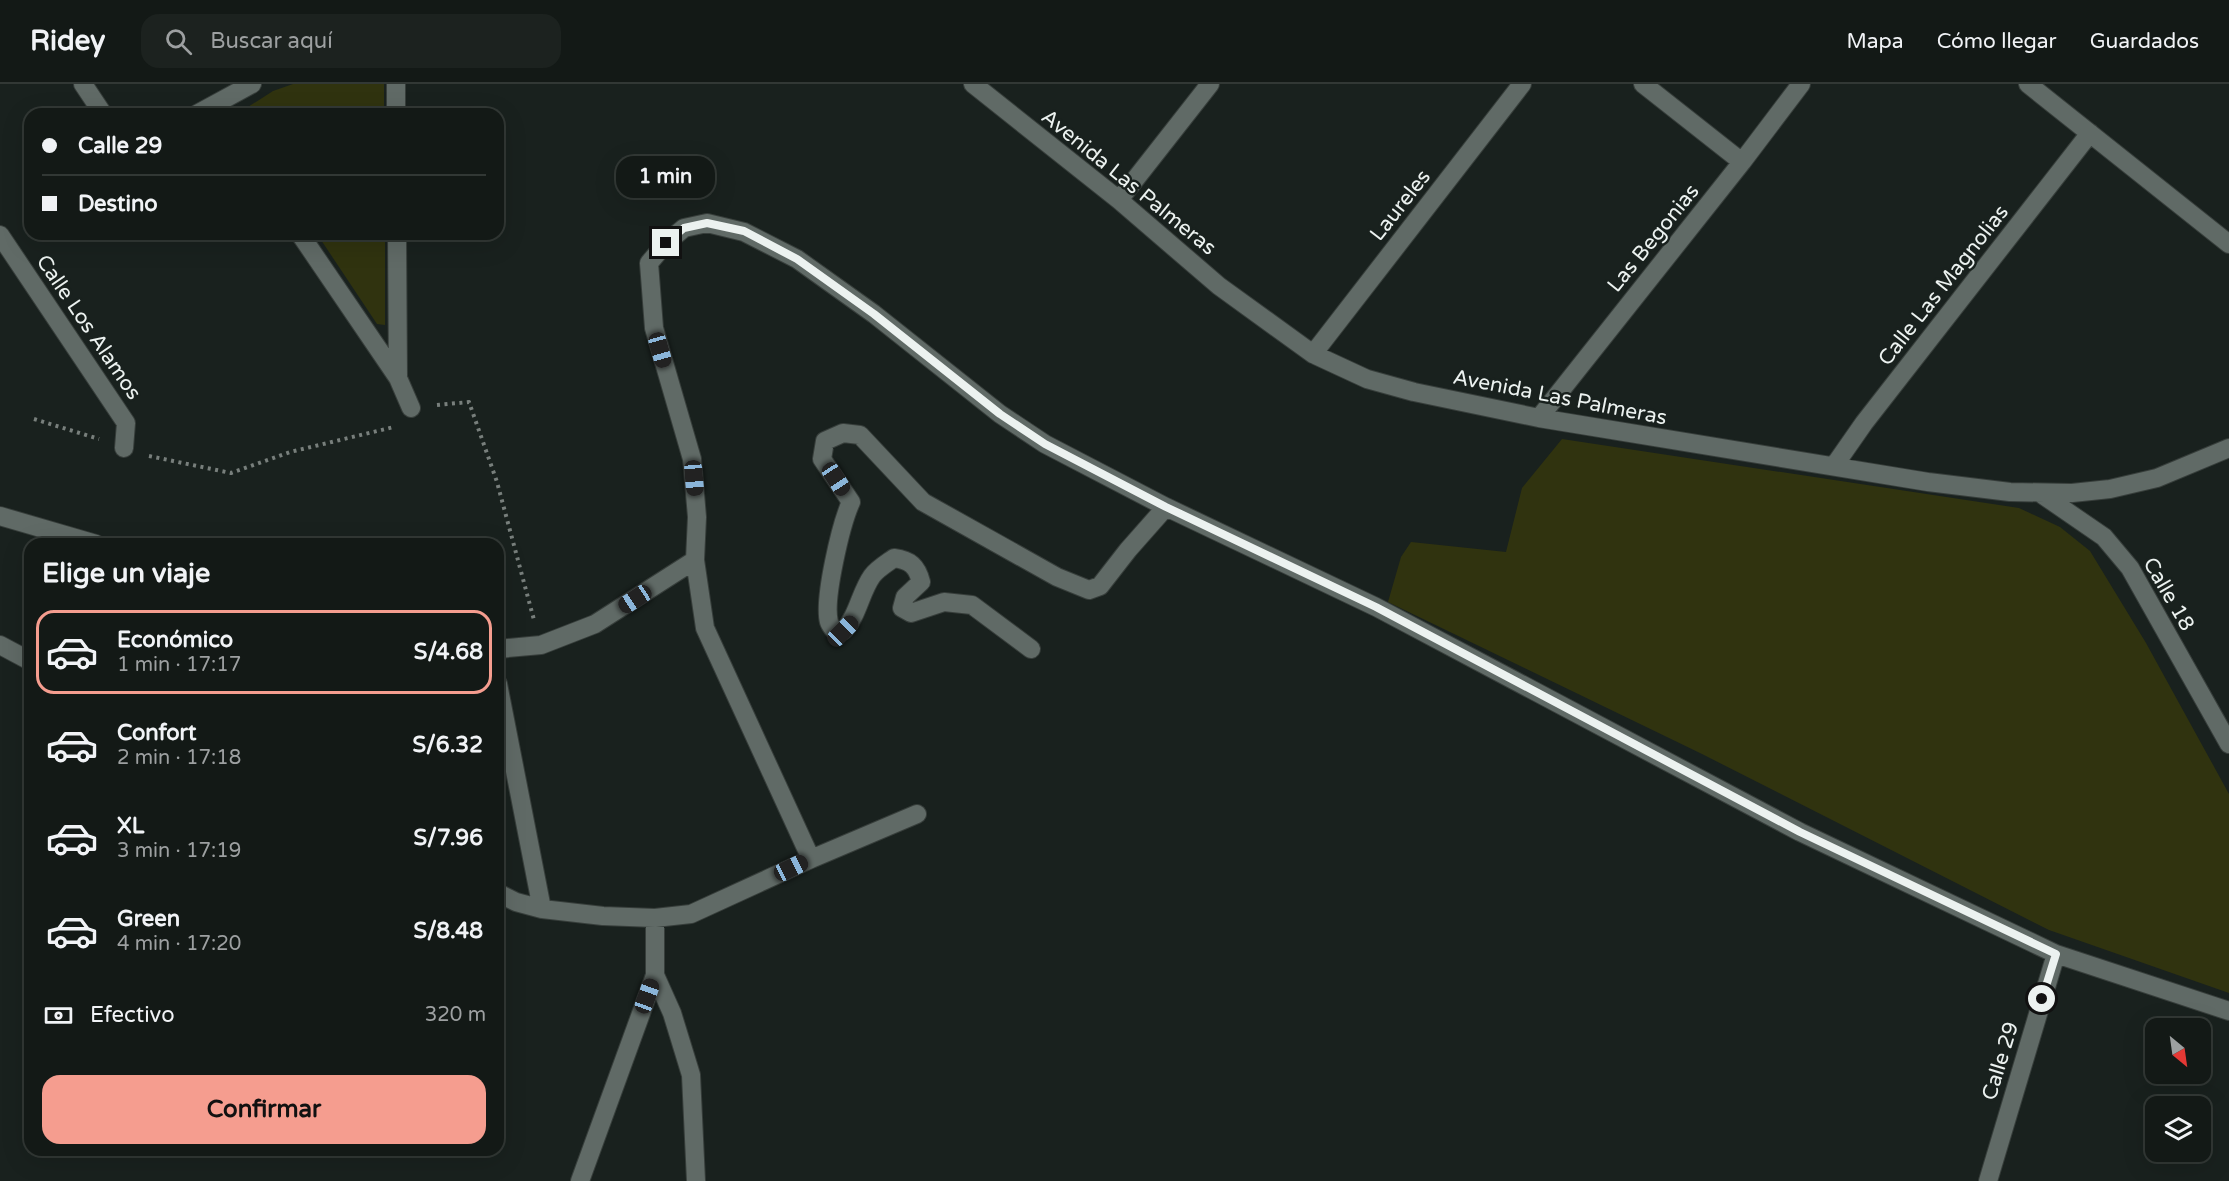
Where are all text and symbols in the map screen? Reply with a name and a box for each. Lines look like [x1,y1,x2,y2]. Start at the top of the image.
search box [141,14,561,68]
text: Ridey [30,24,105,58]
icon: search [162,25,195,58]
text: Buscar aquí [210,28,333,54]
text: Mapa [1846,29,1904,54]
text: Cómo llegar [1937,29,2057,54]
text: Guardados [2090,29,2199,54]
street label: Avenida Las Palmeras [1036,104,1221,261]
text: Calle 29 [78,133,162,159]
callout: 1 min [616,156,716,198]
text: 1 min [639,165,692,189]
street label: Laureles [1365,165,1436,246]
street label: Las Begonias [1602,179,1705,297]
text: Destino [78,191,158,217]
street label: Calle Las Magnolias [1873,200,2014,371]
route end [652,229,679,256]
street label: Calle Los Alamos [31,250,146,404]
car [646,330,674,370]
street label: Avenida Las Palmeras [1451,364,1669,431]
car [683,459,705,497]
car [819,459,853,499]
street label: Calle 18 [2138,553,2200,635]
text: Elige un viaje [42,557,210,590]
car [615,582,655,616]
car [824,612,862,650]
icon: car [45,625,99,679]
text: Económico [117,627,233,653]
text: S/4.68 [414,639,483,665]
text: 1 min · 17:17 [117,653,241,677]
icon: car [45,718,99,772]
text: Confort [117,720,196,746]
text: S/6.32 [413,732,483,758]
text: 2 min · 17:18 [117,746,241,770]
icon: car [45,811,99,865]
text: XL [117,813,144,839]
text: S/7.96 [413,825,483,851]
text: 3 min · 17:19 [117,839,241,863]
car [771,852,811,884]
icon: car [45,904,99,958]
text: Green [117,906,180,932]
text: S/8.48 [413,918,483,944]
text: 4 min · 17:20 [117,932,241,956]
car [632,976,662,1016]
route start [2028,985,2055,1012]
icon: cash [42,999,75,1032]
text: Efectivo [90,1002,175,1028]
text: 320 m [425,1003,486,1027]
north arrow [2145,1018,2211,1084]
map controls [2145,1018,2211,1162]
street label: Calle 29 [1977,1019,2024,1103]
button: Confirmar [42,1075,486,1144]
button: layers [2145,1096,2211,1162]

